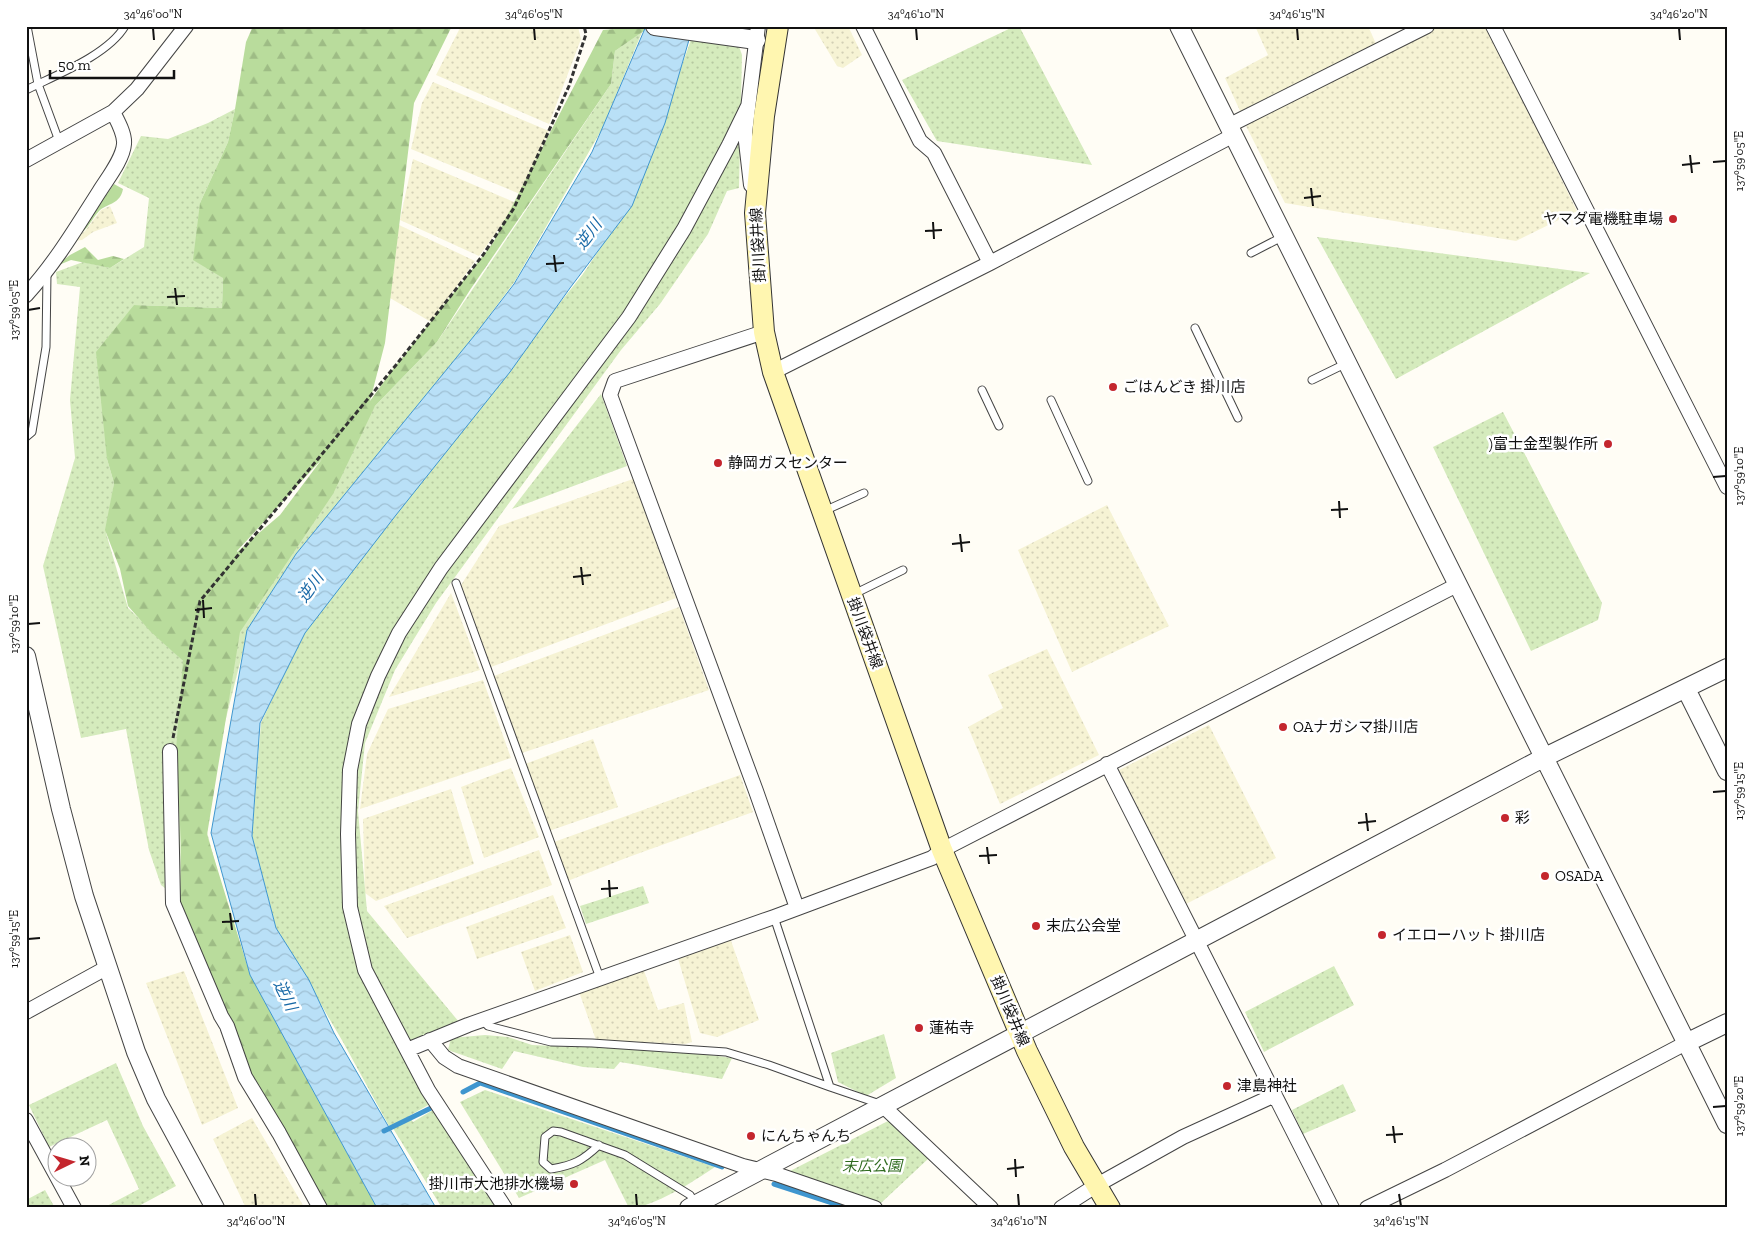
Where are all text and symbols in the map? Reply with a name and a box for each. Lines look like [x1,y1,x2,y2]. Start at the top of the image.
text: 34°46'00"N [124,7,182,21]
text: 34°46'05"N [505,7,563,21]
text: 34°46'10"N [888,7,944,21]
text: 34°46'15"N [1269,7,1325,21]
text: 34°46'20"N [1650,7,1708,21]
scale bar [50,48,174,80]
text: 50 m [58,56,91,74]
text: 137°59'05"E [1732,131,1746,191]
street label: 掛川袋井線 [747,207,769,283]
place label: ヤマダ電機駐車場 [1543,210,1663,228]
marker: ヤマダ電機駐車場 [1667,213,1679,225]
water label: 逆川 [571,214,607,253]
text: 137°59'05"E [7,280,21,340]
place label: ごはんどき 掛川店 [1123,378,1246,396]
marker: ごはんどき 掛川店 [1107,381,1119,393]
place label: )富士金型製作所 [1489,435,1598,453]
marker: )富士金型製作所 [1602,438,1614,450]
text: 137°59'10"E [1732,447,1746,505]
place label: 静岡ガスセンター [728,454,848,472]
marker: 静岡ガスセンター [712,457,724,469]
water label: 逆川 [293,567,329,606]
text: 137°59'10"E [7,595,21,653]
street label: 掛川袋井線 [844,595,886,671]
place label: OAナガシマ掛川店 [1293,718,1418,736]
marker: OAナガシマ掛川店 [1277,721,1289,733]
text: 137°59'15"E [1732,762,1746,820]
place label: 彩 [1515,809,1530,827]
marker: 彩 [1499,812,1511,824]
place label: OSADA [1555,867,1603,885]
marker: OSADA [1539,870,1551,882]
text: 137°59'15"E [7,910,21,968]
place label: 末広公会堂 [1046,917,1121,935]
marker: 末広公会堂 [1030,920,1042,932]
place label: イエローハット 掛川店 [1392,926,1545,944]
marker: イエローハット 掛川店 [1376,929,1388,941]
street label: 掛川袋井線 [987,973,1033,1049]
water label: 逆川 [270,977,302,1016]
place label: 蓮祐寺 [929,1019,974,1037]
marker: 蓮祐寺 [913,1022,925,1034]
text: 137°59'20"E [1732,1076,1746,1136]
place label: 津島神社 [1237,1077,1297,1095]
marker: 津島神社 [1221,1080,1233,1092]
place label: にんちゃんち [761,1127,851,1145]
marker: にんちゃんち [745,1130,757,1142]
north arrow [48,1136,98,1186]
text: N [76,1155,93,1167]
park label: 末広公園 [842,1157,904,1175]
place label: 掛川市大池排水機場 [429,1175,564,1193]
marker: 掛川市大池排水機場 [568,1178,580,1190]
text: 34°46'00"N [227,1214,285,1228]
text: 34°46'05"N [608,1214,666,1228]
text: 34°46'10"N [991,1214,1047,1228]
text: 34°46'15"N [1373,1214,1429,1228]

